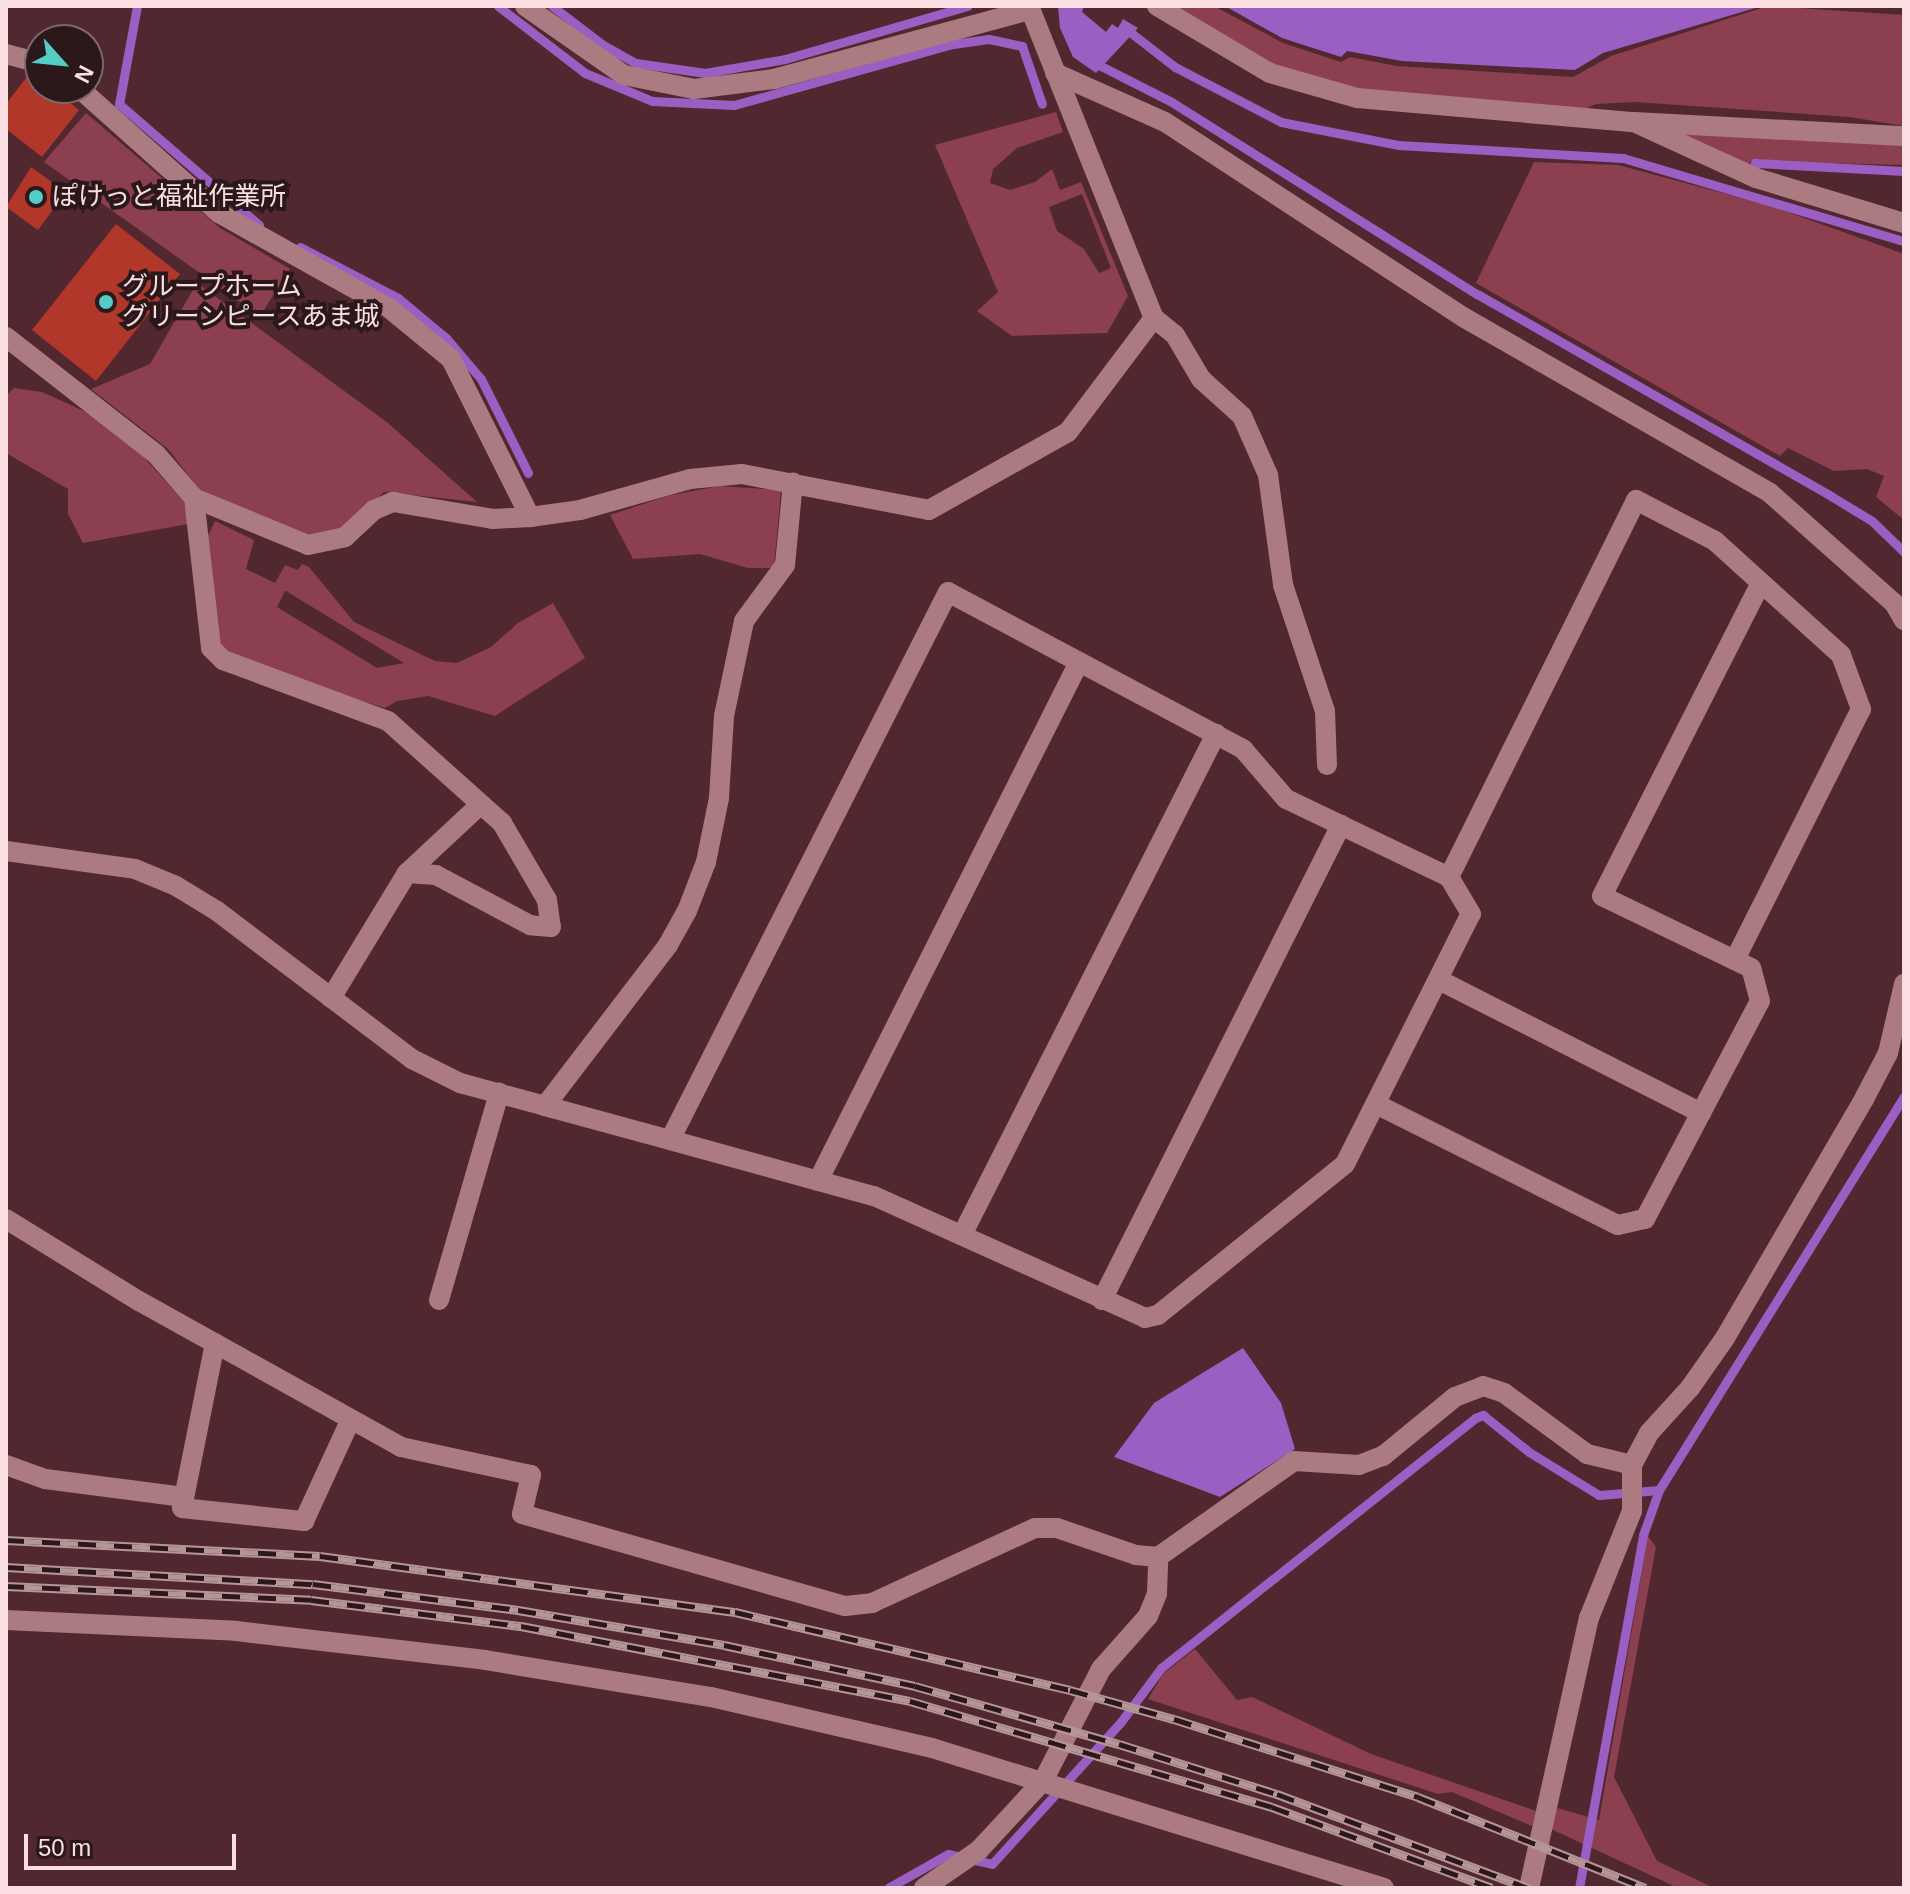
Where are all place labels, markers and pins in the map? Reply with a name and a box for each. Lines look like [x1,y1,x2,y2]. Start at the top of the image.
place label: ぽけっと福祉作業所 [52,181,286,213]
marker: ぽけっと福祉作業所 [27,188,45,206]
place label: グループホーム グリーンピースあま城 [122,271,382,332]
marker: グループホーム グリーンピースあま城 [97,293,115,311]

